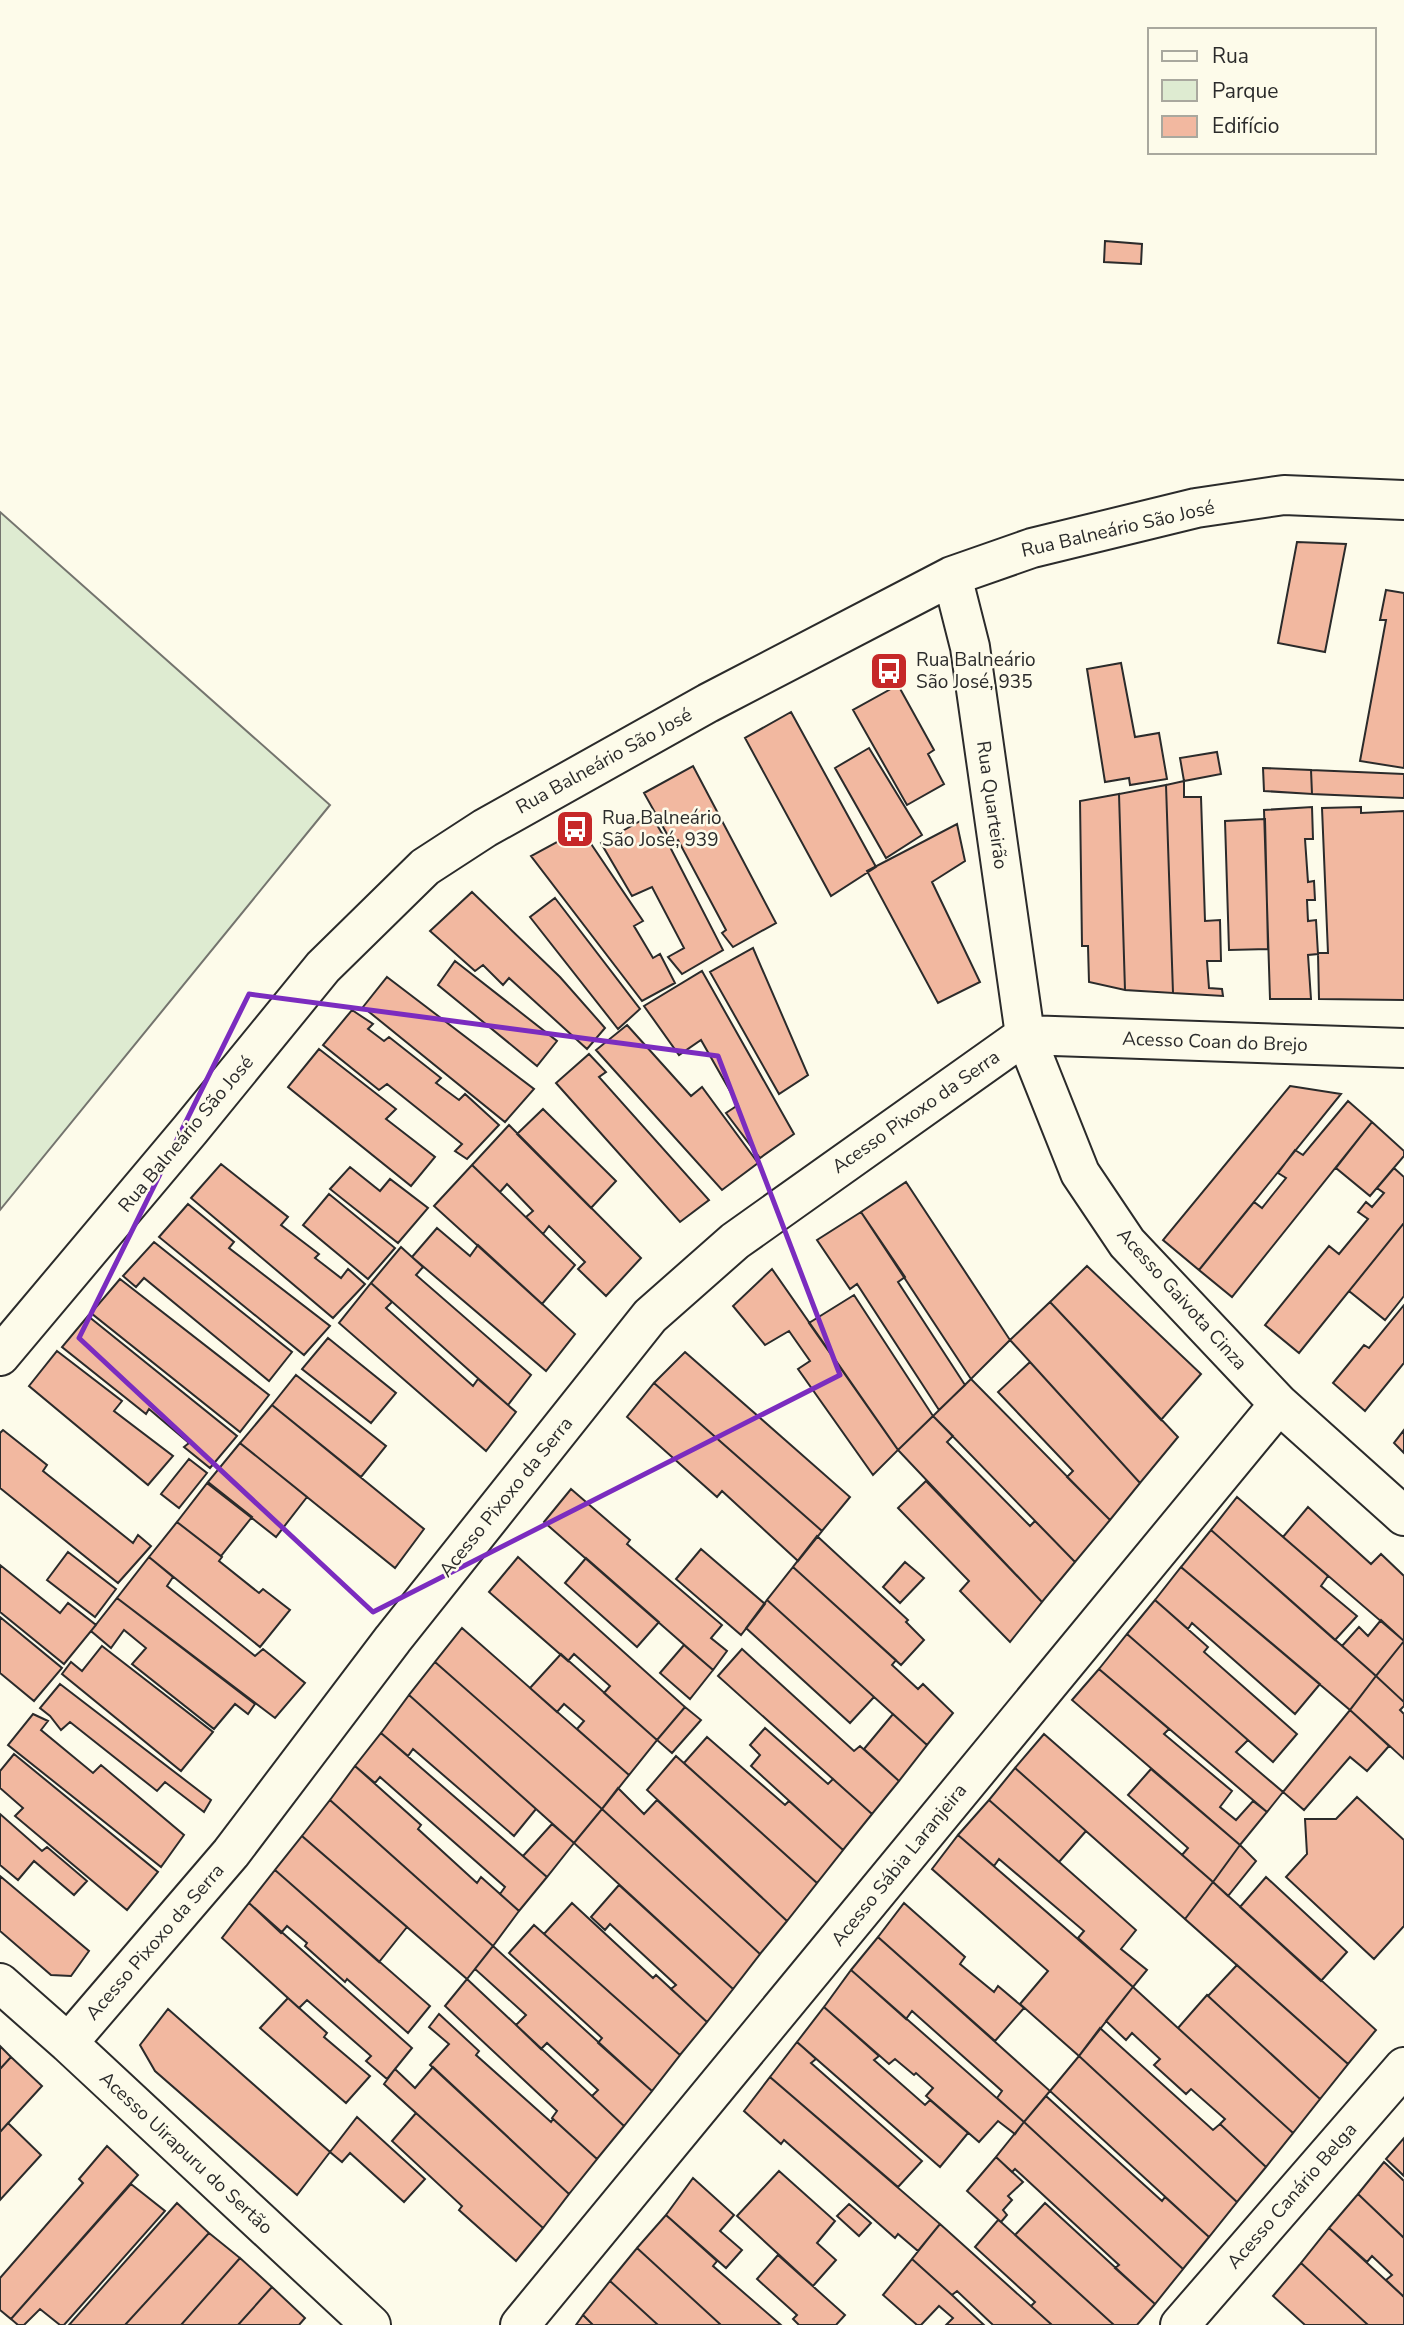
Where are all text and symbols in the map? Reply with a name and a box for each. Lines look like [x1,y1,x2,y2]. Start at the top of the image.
legend [1148,28,1376,154]
text: Rua [1212,42,1249,70]
text: Parque [1212,77,1279,105]
text: Edifício [1212,112,1279,140]
street label: Rua Balneário São José [1019,494,1217,564]
place label: Rua Balneário São José, 935 [916,647,1036,695]
bus stop icon: Rua Balneário São José, 935 [868,650,910,692]
street label: Rua Balneário São José [511,702,697,820]
street label: Rua Quarteirão [970,739,1014,871]
place label: Rua Balneário São José, 939 [602,805,722,853]
bus stop icon: Rua Balneário São José, 939 [554,808,596,850]
street label: Acesso Coan do Brejo [1122,1026,1308,1058]
street label: Acesso Pixoxo da Serra [827,1044,1005,1180]
street label: Rua Balneário São José [113,1050,259,1218]
street label: Acesso Gaivota Cinza [1111,1222,1253,1376]
street label: Acesso Pixoxo da Serra [433,1411,579,1583]
street label: Acesso Sábia Laranjeira [825,1778,973,1952]
street label: Acesso Pixoxo da Serra [80,1858,230,2026]
street label: Acesso Uirapuru do Sertão [94,2066,278,2240]
street label: Acesso Canário Belga [1221,2117,1363,2275]

